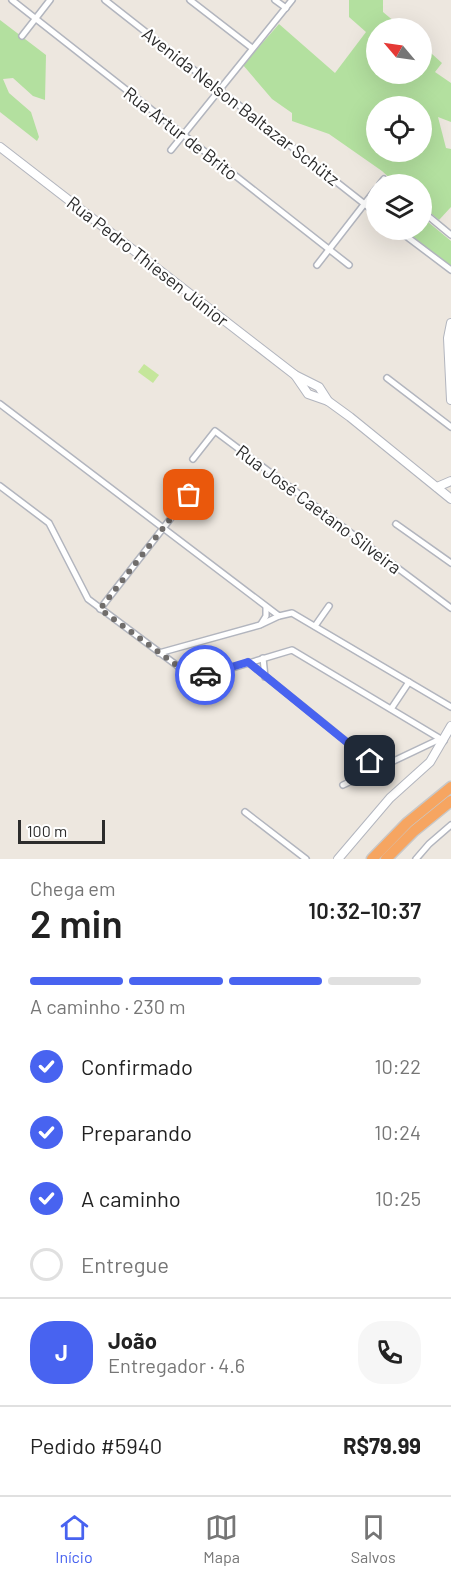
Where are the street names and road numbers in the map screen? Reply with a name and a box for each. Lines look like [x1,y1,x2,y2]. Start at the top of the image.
street label: Avenida Nelson Baltazar Schütz [138,22,344,190]
street label: Rua Artur de Brito [119,82,243,184]
street label: Rua Pedro Thiesen Júnior [63,191,234,331]
street label: Rua José Caetano Silveira [232,440,406,578]

